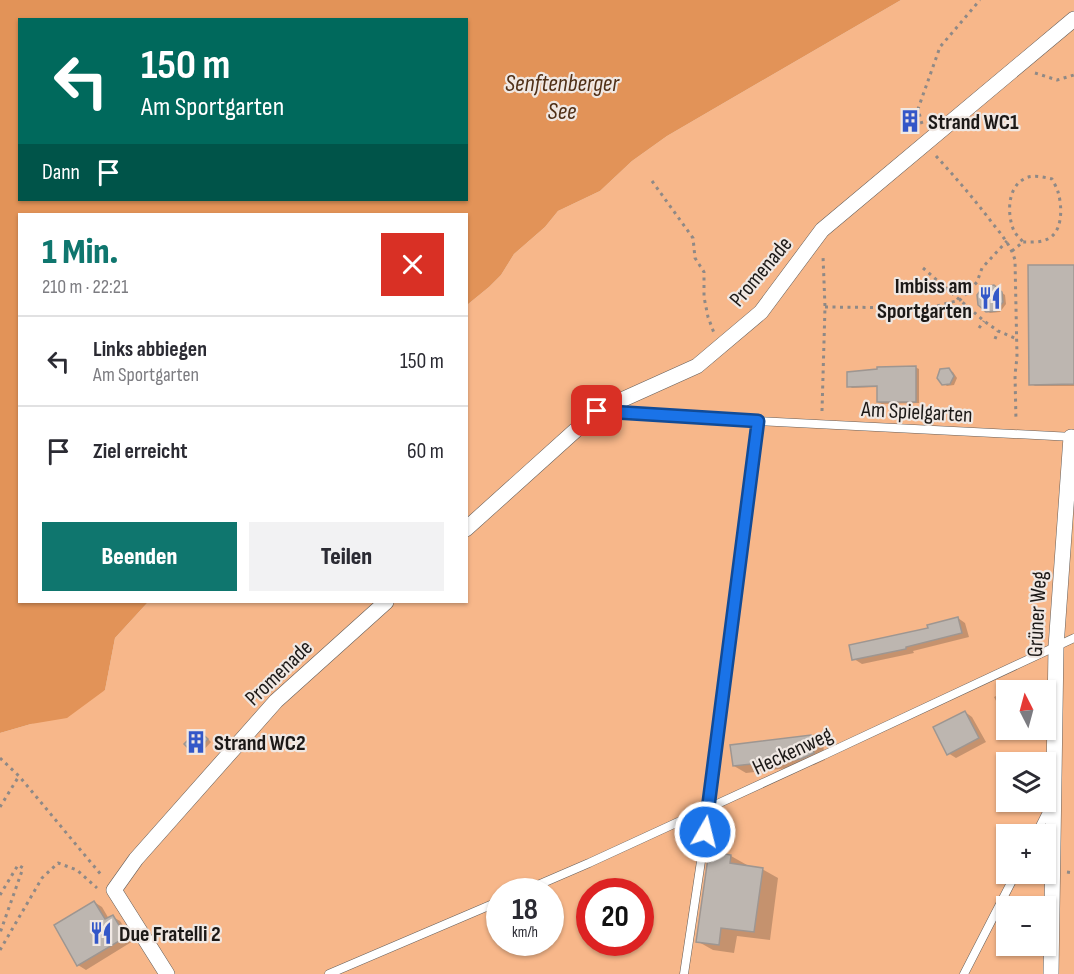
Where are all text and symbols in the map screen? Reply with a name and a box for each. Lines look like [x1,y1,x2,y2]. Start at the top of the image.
text: 150 m [141,40,230,91]
icon: left [42,42,120,120]
water label: Senftenberger See [505,69,620,126]
text: Am Sportgarten [141,91,284,123]
building icon: Strand WC1 [897,108,923,134]
place label: Strand WC1 [928,109,1019,136]
icon: arrive [92,156,125,189]
text: Dann [42,159,80,186]
text: 1 Min. [42,231,118,274]
street label: Promenade [724,231,798,313]
button: close [381,233,444,296]
place label: Imbiss am Sportgarten [877,273,972,325]
text: 210 m · 22:21 [42,275,128,299]
restaurant icon: Imbiss am Sportgarten [977,285,1003,311]
text: Links abbiegen [93,336,207,363]
icon: left [42,345,75,378]
text: 150 m [400,348,444,375]
text: Am Sportgarten [93,363,199,387]
pin [571,385,622,436]
icon: arrive [580,394,613,427]
street label: Am Spielgarten [860,396,973,429]
icon: arrive [42,435,75,468]
text: Ziel erreicht [93,438,188,465]
text: 60 m [407,438,444,465]
button: Beenden [42,522,237,591]
button: Teilen [249,522,444,591]
street label: Grüner Weg [1022,570,1053,658]
street label: Promenade [240,634,318,712]
north arrow [996,680,1056,740]
map controls [996,680,1056,956]
street label: Heckenweg [748,721,837,782]
building icon: Strand WC2 [183,729,209,755]
place label: Strand WC2 [214,730,306,757]
button: layers [996,752,1056,812]
position arrow [673,800,737,864]
button: + [996,824,1056,884]
speed limit sign: 20 [576,878,654,956]
text: 18 [512,892,538,928]
button: − [996,896,1056,956]
restaurant icon: Due Fratelli 2 [88,920,114,946]
place label: Due Fratelli 2 [119,921,221,948]
text: km/h [512,923,538,942]

